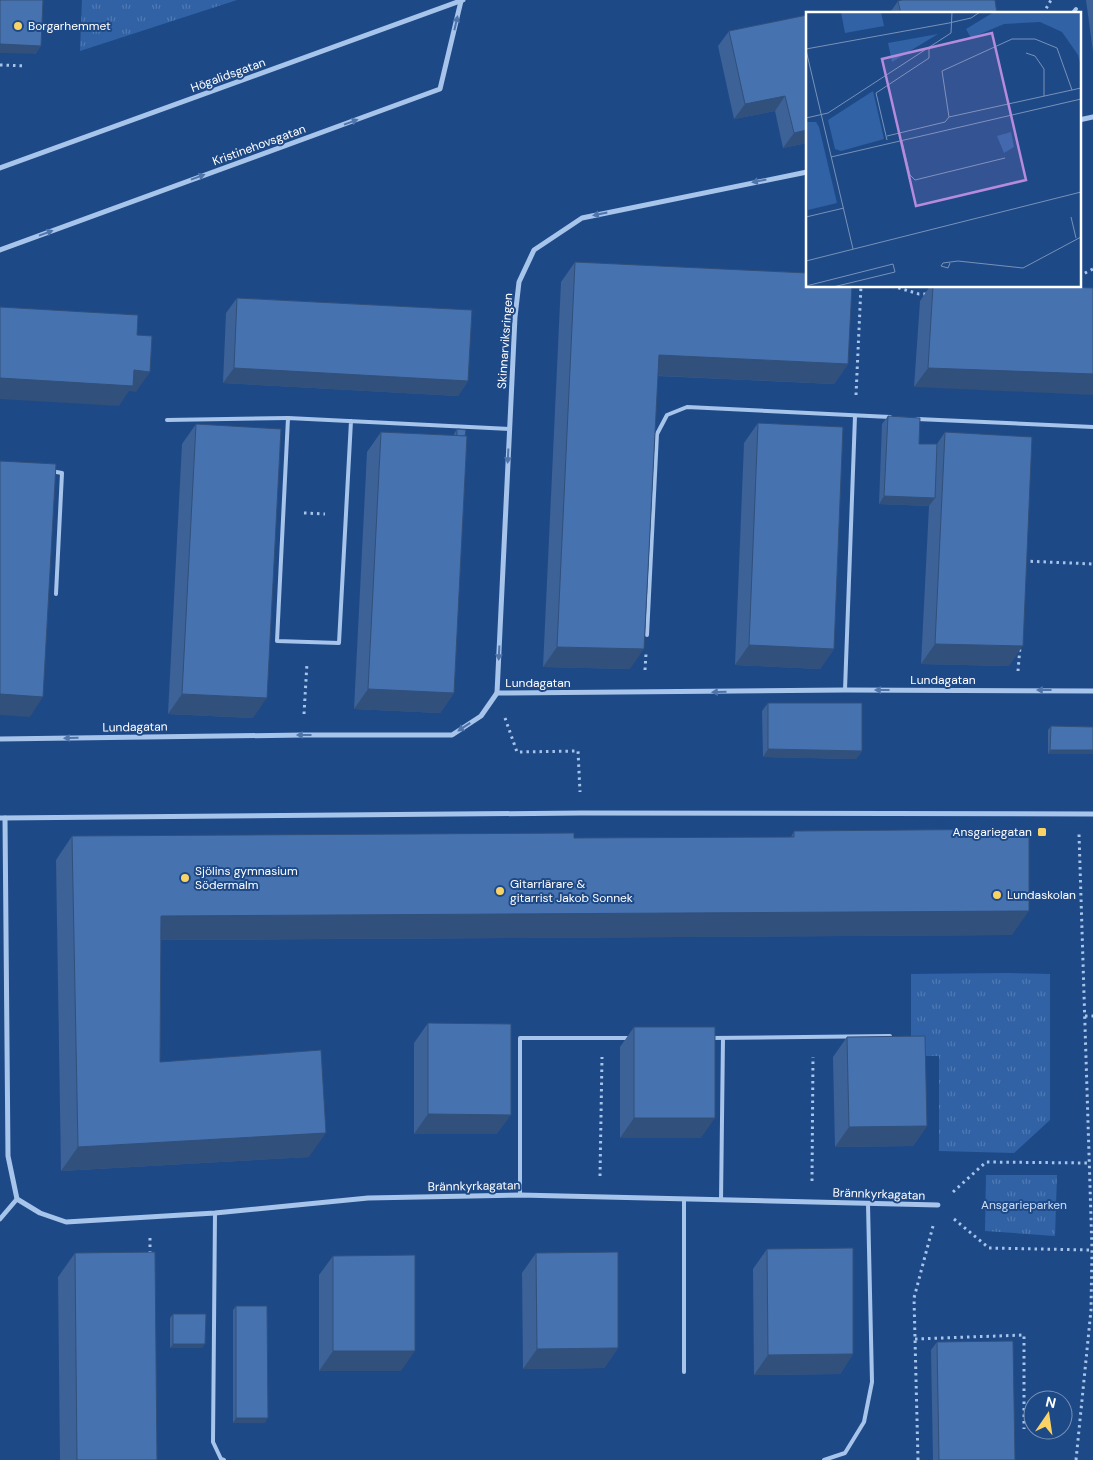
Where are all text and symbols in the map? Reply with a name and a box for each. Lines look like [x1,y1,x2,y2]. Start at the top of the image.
inset map [806,12,1080,288]
one-way arrow [452,16,460,31]
place label: Borgarhemmet [28,18,111,34]
marker: Borgarhemmet [12,20,24,32]
street label: Högalidsgatan [188,54,268,96]
one-way arrow [344,118,359,126]
street label: Kristinehovsgatan [210,121,308,169]
one-way arrow [191,173,206,180]
one-way arrow [750,178,766,186]
one-way arrow [591,211,607,219]
one-way arrow [39,229,54,237]
street label: Skinnarviksringen [494,292,516,389]
one-way arrow [504,448,512,464]
one-way arrow [495,645,503,661]
street label: Lundagatan [910,672,976,688]
street label: Lundagatan [505,675,571,691]
one-way arrow [874,686,890,694]
one-way arrow [1036,686,1052,694]
one-way arrow [711,688,727,696]
street label: Lundagatan [102,718,168,736]
one-way arrow [457,723,471,732]
one-way arrow [295,731,311,739]
one-way arrow [63,734,79,742]
place label: Ansgariegatan [953,824,1032,840]
marker: Ansgariegatan [1036,826,1048,838]
place label: Sjölins gymnasium Södermalm [195,863,298,893]
marker: Sjölins gymnasium Södermalm [179,872,191,884]
place label: Gitarrlärare & gitarrist Jakob Sonnek [510,876,633,906]
marker: Gitarrlärare & gitarrist Jakob Sonnek [494,885,506,897]
place label: Lundaskolan [1007,887,1076,903]
marker: Lundaskolan [991,889,1003,901]
street label: Brännkyrkagatan [427,1177,521,1195]
street label: Brännkyrkagatan [832,1184,926,1204]
park label: Ansgarieparken [981,1197,1067,1213]
north arrow [1023,1390,1073,1440]
text: N [1044,1392,1058,1412]

